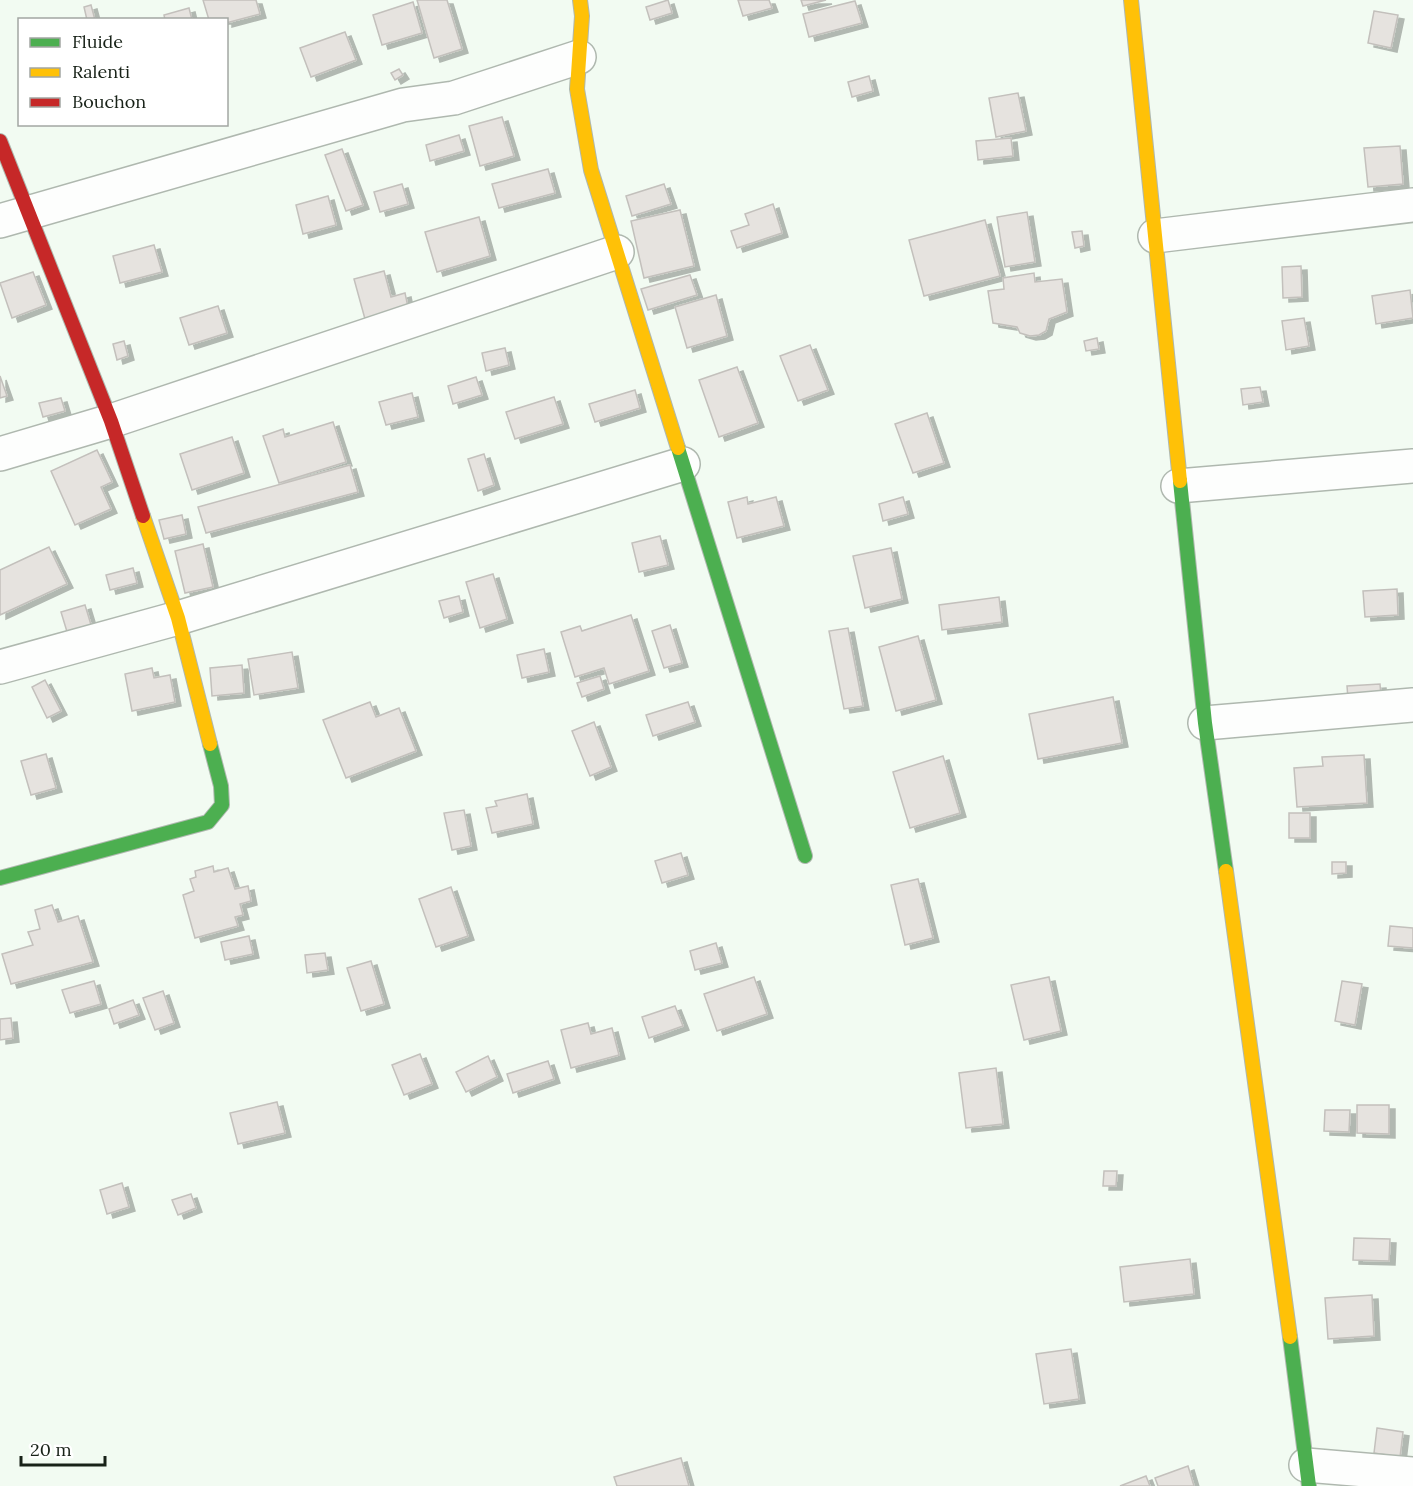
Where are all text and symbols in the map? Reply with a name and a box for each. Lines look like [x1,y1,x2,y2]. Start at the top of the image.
legend [18,18,228,126]
text: Fluide [72,30,123,53]
text: Ralenti [72,60,130,83]
text: Bouchon [72,90,146,113]
scale bar [21,1429,105,1467]
text: 20 m [30,1438,72,1461]

